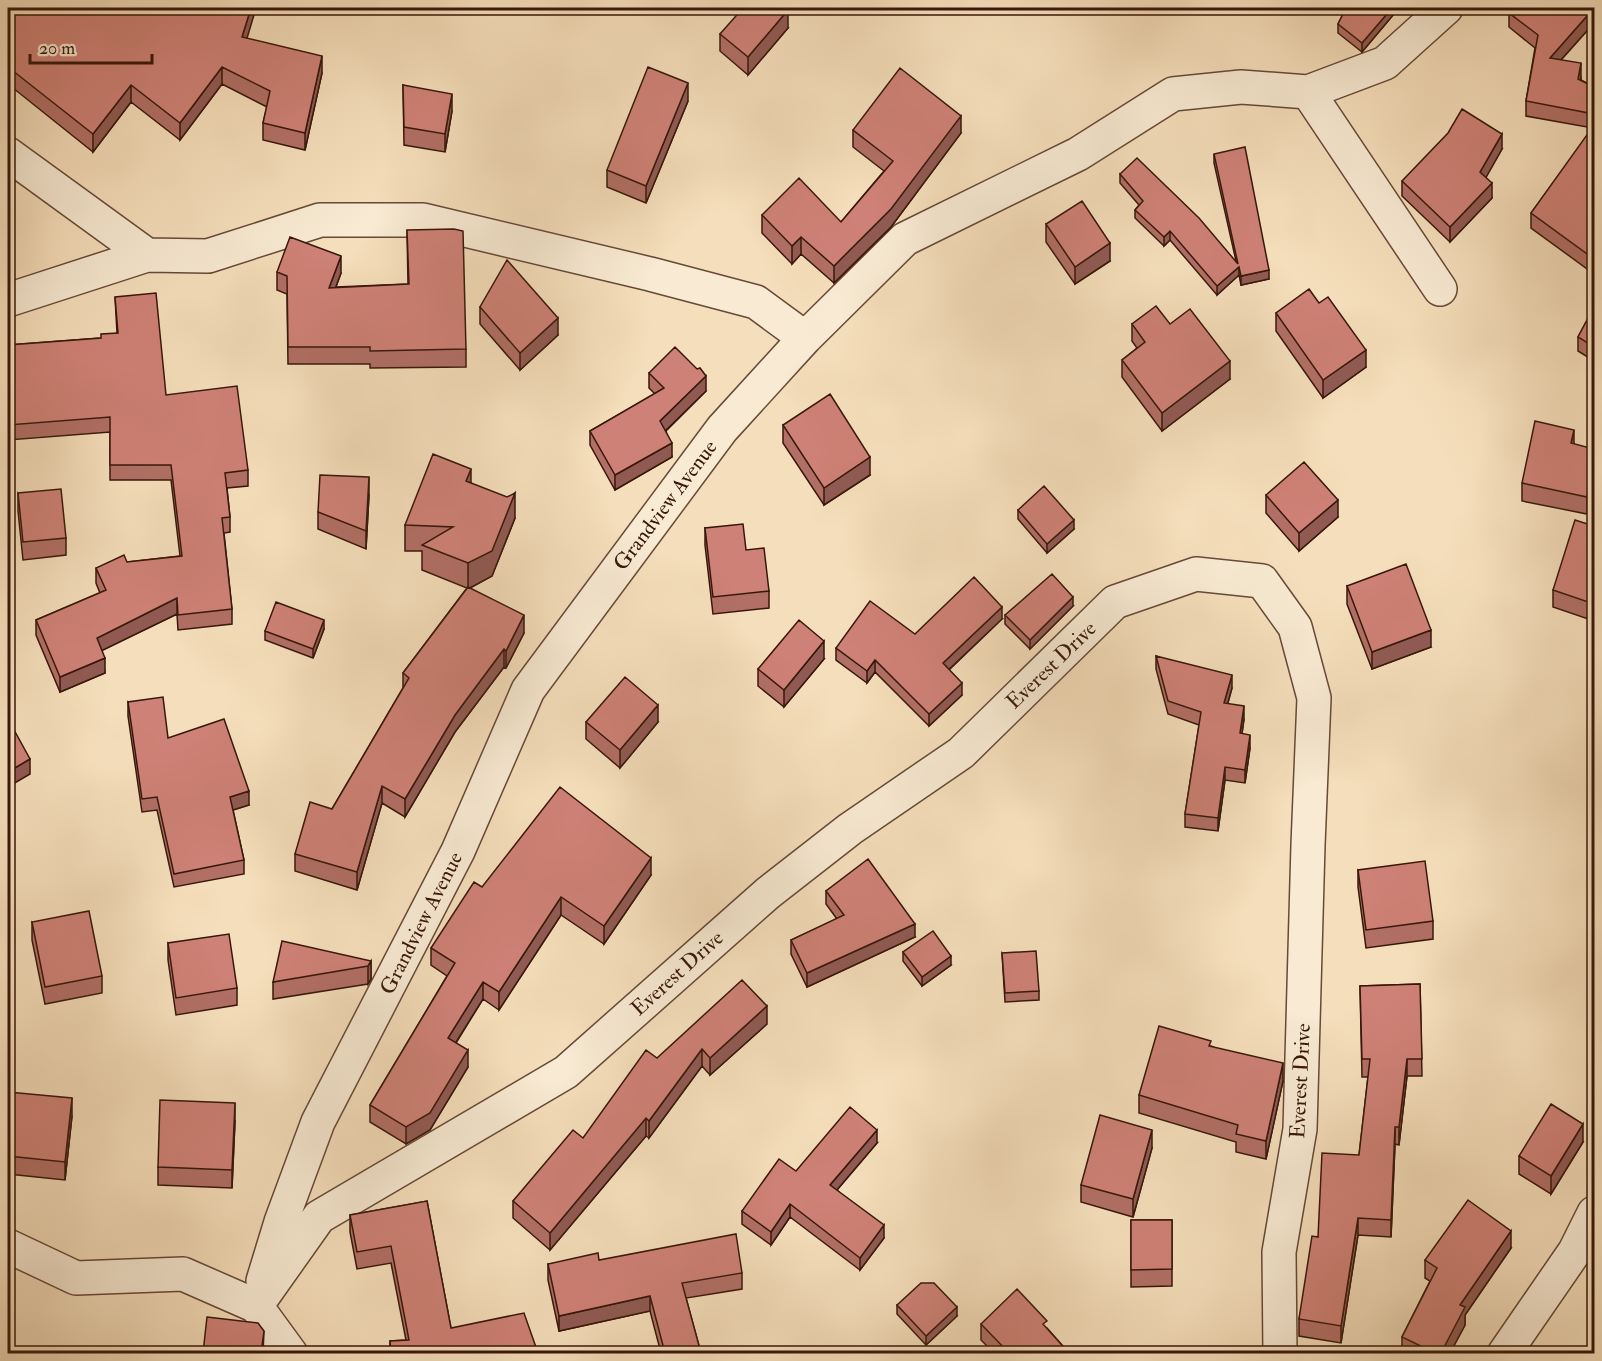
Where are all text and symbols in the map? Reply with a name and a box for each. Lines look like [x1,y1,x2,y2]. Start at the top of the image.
scale bar [30,27,152,65]
text: 20 m [39,37,75,60]
street label: Grandview Avenue [607,434,723,576]
street label: Everest Drive [1000,615,1102,715]
street label: Grandview Avenue [374,847,469,999]
street label: Everest Drive [625,925,729,1022]
street label: Everest Drive [1284,1022,1317,1139]

